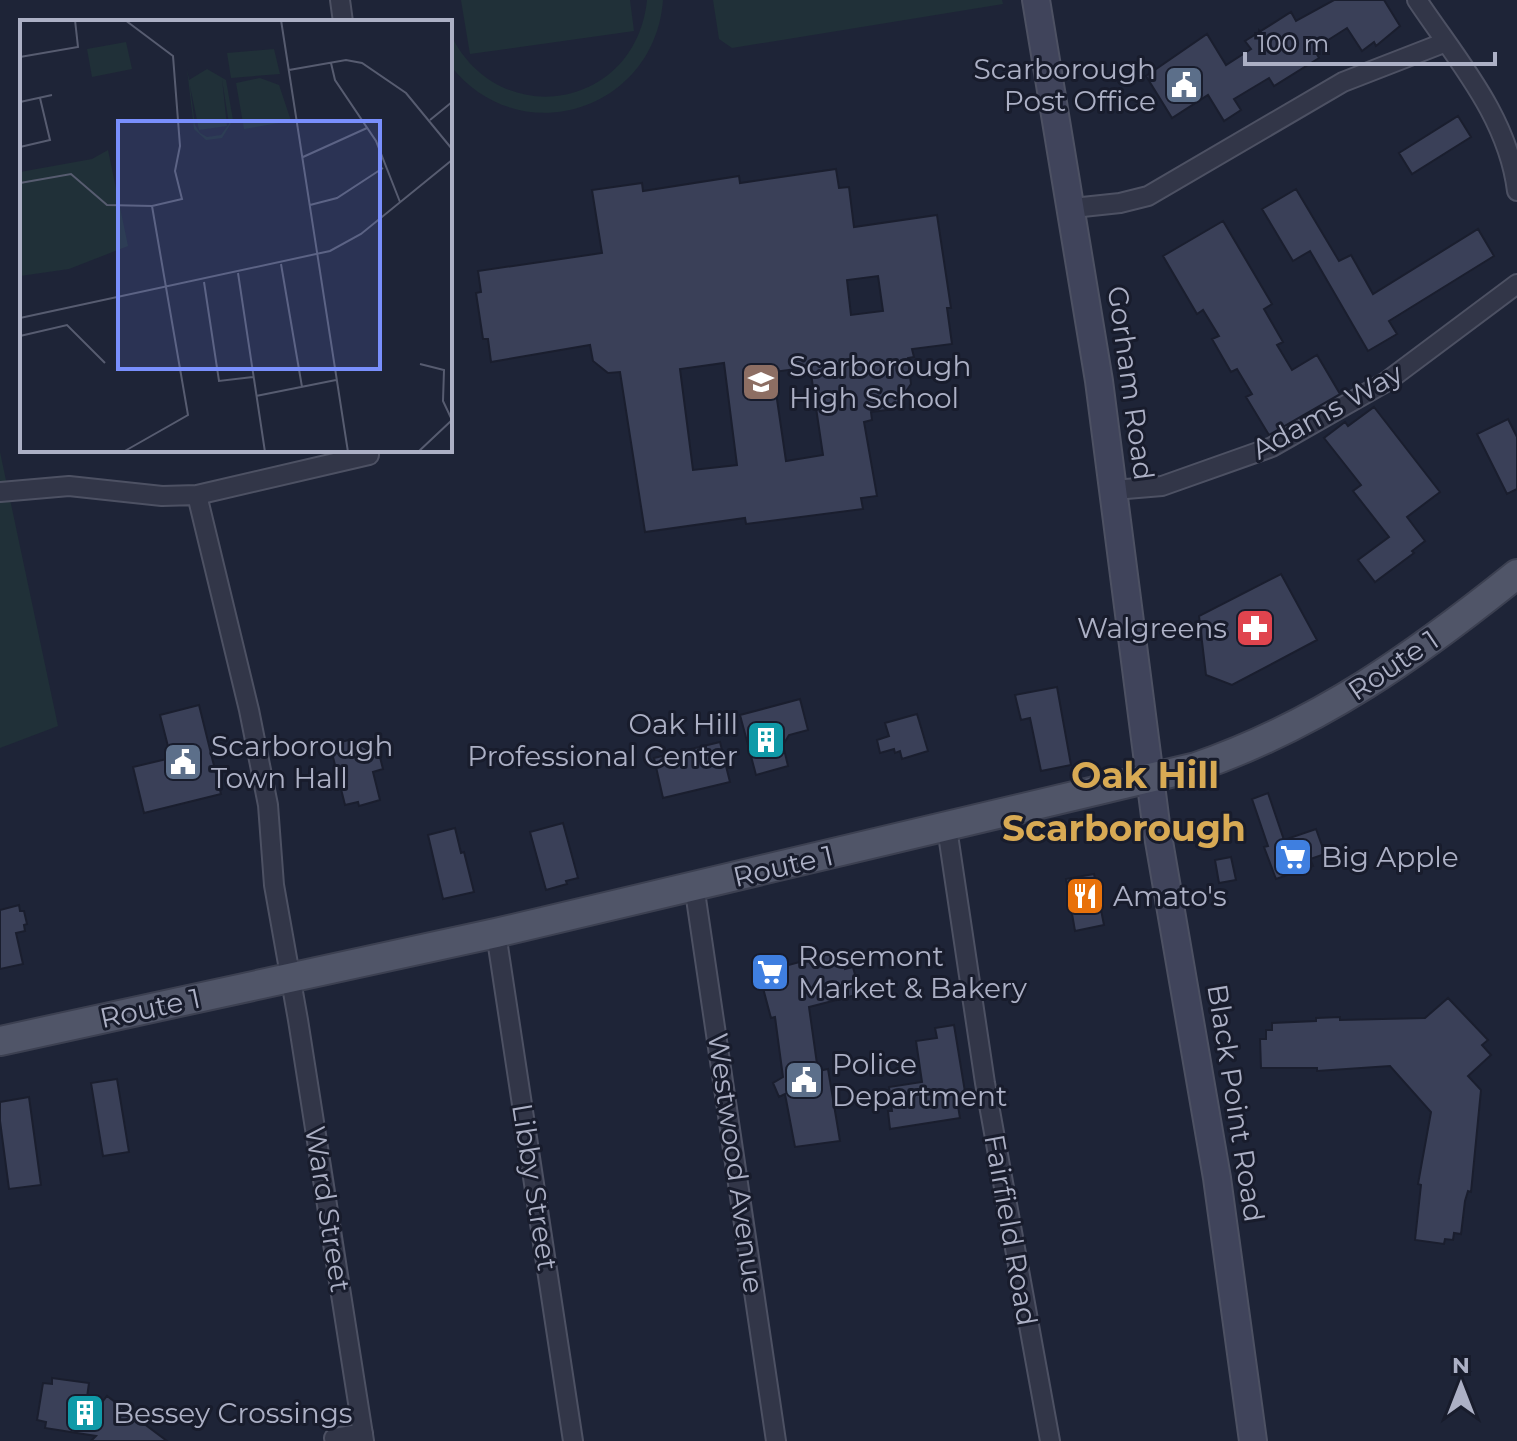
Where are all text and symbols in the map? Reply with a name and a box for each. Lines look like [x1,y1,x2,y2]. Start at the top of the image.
scale bar [1245,16,1495,66]
inset map [20,20,452,452]
text: 100 m [1257,29,1329,58]
place label: Scarborough Post Office [974,52,1156,118]
public building icon: Scarborough Post Office [1163,64,1205,106]
street label: Gorham Road [1101,284,1161,482]
place label: Scarborough High School [789,349,971,415]
street label: Adams Way [1246,355,1409,466]
school or university icon: Scarborough High School [740,361,782,403]
pharmacy icon: Walgreens [1234,607,1276,649]
place label: Walgreens [1077,611,1227,645]
street label: Route 1 [1341,622,1445,708]
place label: Oak Hill Professional Center [467,707,738,773]
building icon: Oak Hill Professional Center [745,719,787,761]
place label: Scarborough Town Hall [211,729,393,795]
public building icon: Scarborough Town Hall [162,741,204,783]
district label: Oak Hill [1071,753,1219,797]
district label: Scarborough [1002,806,1246,850]
supermarket icon: Big Apple [1272,836,1314,878]
street label: Route 1 [730,838,836,894]
place label: Big Apple [1321,840,1459,874]
restaurant icon: Amato's [1064,875,1106,917]
place label: Amato's [1113,879,1227,913]
place label: Rosemont Market & Bakery [798,939,1028,1005]
supermarket icon: Rosemont Market & Bakery [749,951,791,993]
street label: Route 1 [97,981,203,1035]
street label: Black Point Road [1200,982,1272,1224]
street label: Westwood Avenue [701,1031,771,1295]
place label: Police Department [832,1047,1007,1113]
public building icon: Police Department [783,1059,825,1101]
street label: Libby Street [505,1101,565,1273]
street label: Ward Street [298,1123,358,1295]
street label: Fairfield Road [977,1132,1045,1328]
north arrow [1421,1345,1501,1425]
text: N [1452,1352,1470,1379]
building icon: Bessey Crossings [64,1392,106,1434]
place label: Bessey Crossings [113,1396,353,1430]

